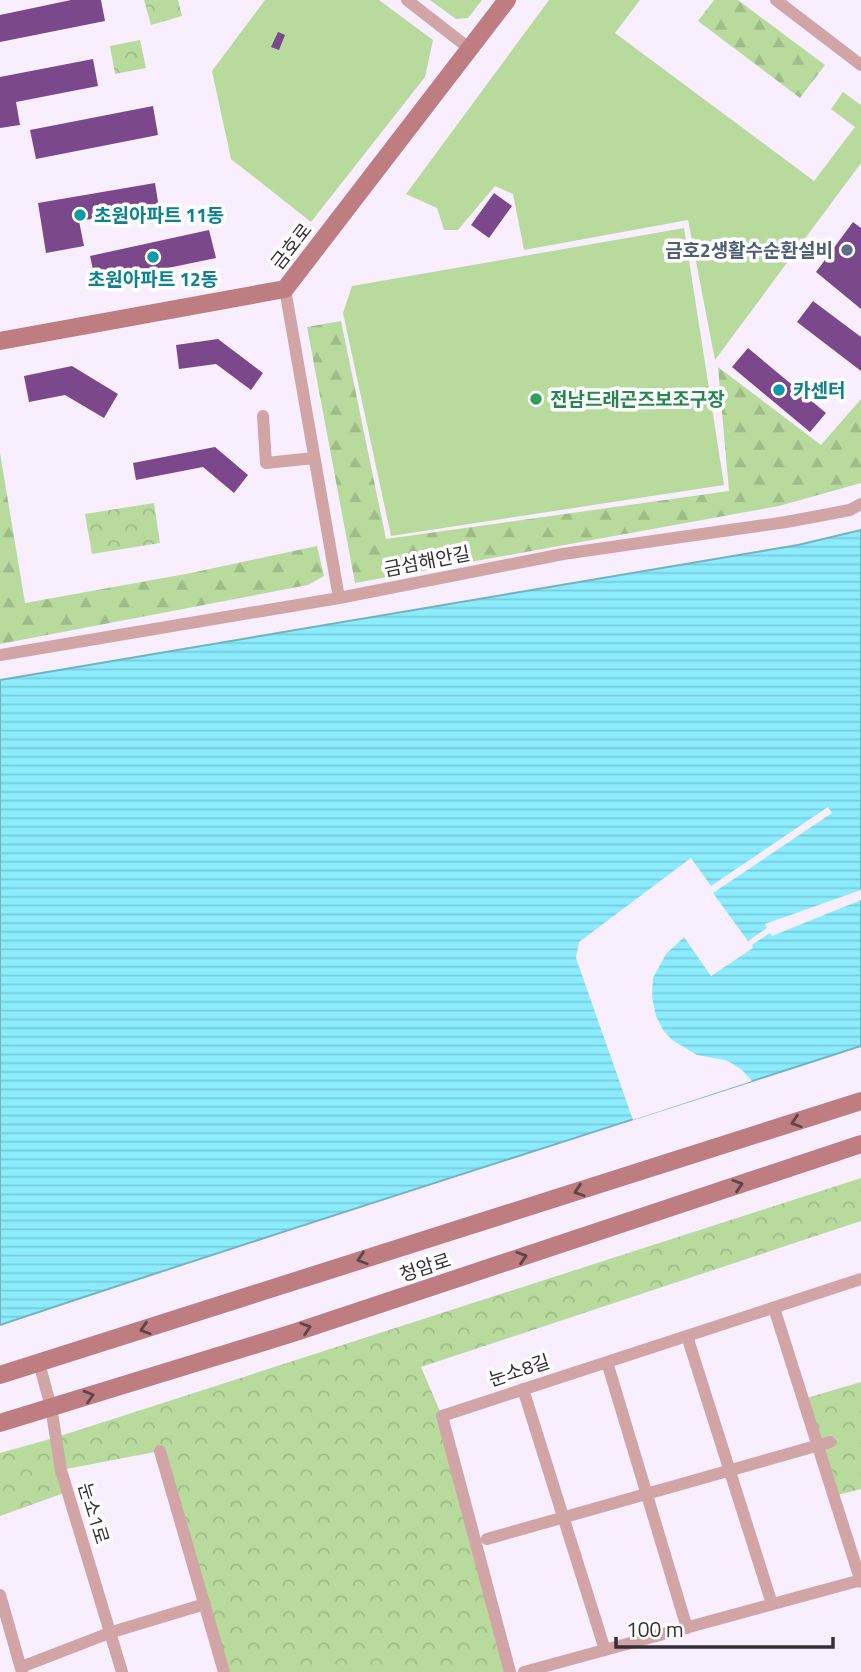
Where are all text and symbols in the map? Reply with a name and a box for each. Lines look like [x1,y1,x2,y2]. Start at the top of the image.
place label: 초원아파트 11동 [94,200,224,229]
marker: 초원아파트 11동 [72,207,88,223]
street label: 금호로 [263,216,318,275]
place label: 금호2생활수순환설비 [665,235,833,264]
marker: 금호2생활수순환설비 [839,242,855,258]
marker: 초원아파트 12동 [145,249,161,265]
place label: 초원아파트 12동 [88,264,218,293]
place label: 카센터 [793,375,845,404]
marker: 카센터 [771,382,787,398]
place label: 전남드래곤즈보조구장 [550,384,725,413]
marker: 전남드래곤즈보조구장 [528,391,544,407]
street label: 금섬해안길 [381,538,473,583]
one-way arrow [790,1114,803,1128]
one-way arrow [731,1179,743,1193]
one-way arrow [573,1182,585,1197]
street label: 청암로 [395,1245,454,1288]
one-way arrow [357,1251,369,1266]
one-way arrow [515,1251,528,1265]
one-way arrow [140,1320,152,1335]
one-way arrow [300,1322,312,1337]
street label: 눈소8길 [484,1346,553,1393]
one-way arrow [82,1389,94,1404]
street label: 눈소1로 [71,1478,118,1547]
scale bar [616,1606,833,1650]
text: 100 m [626,1613,683,1645]

